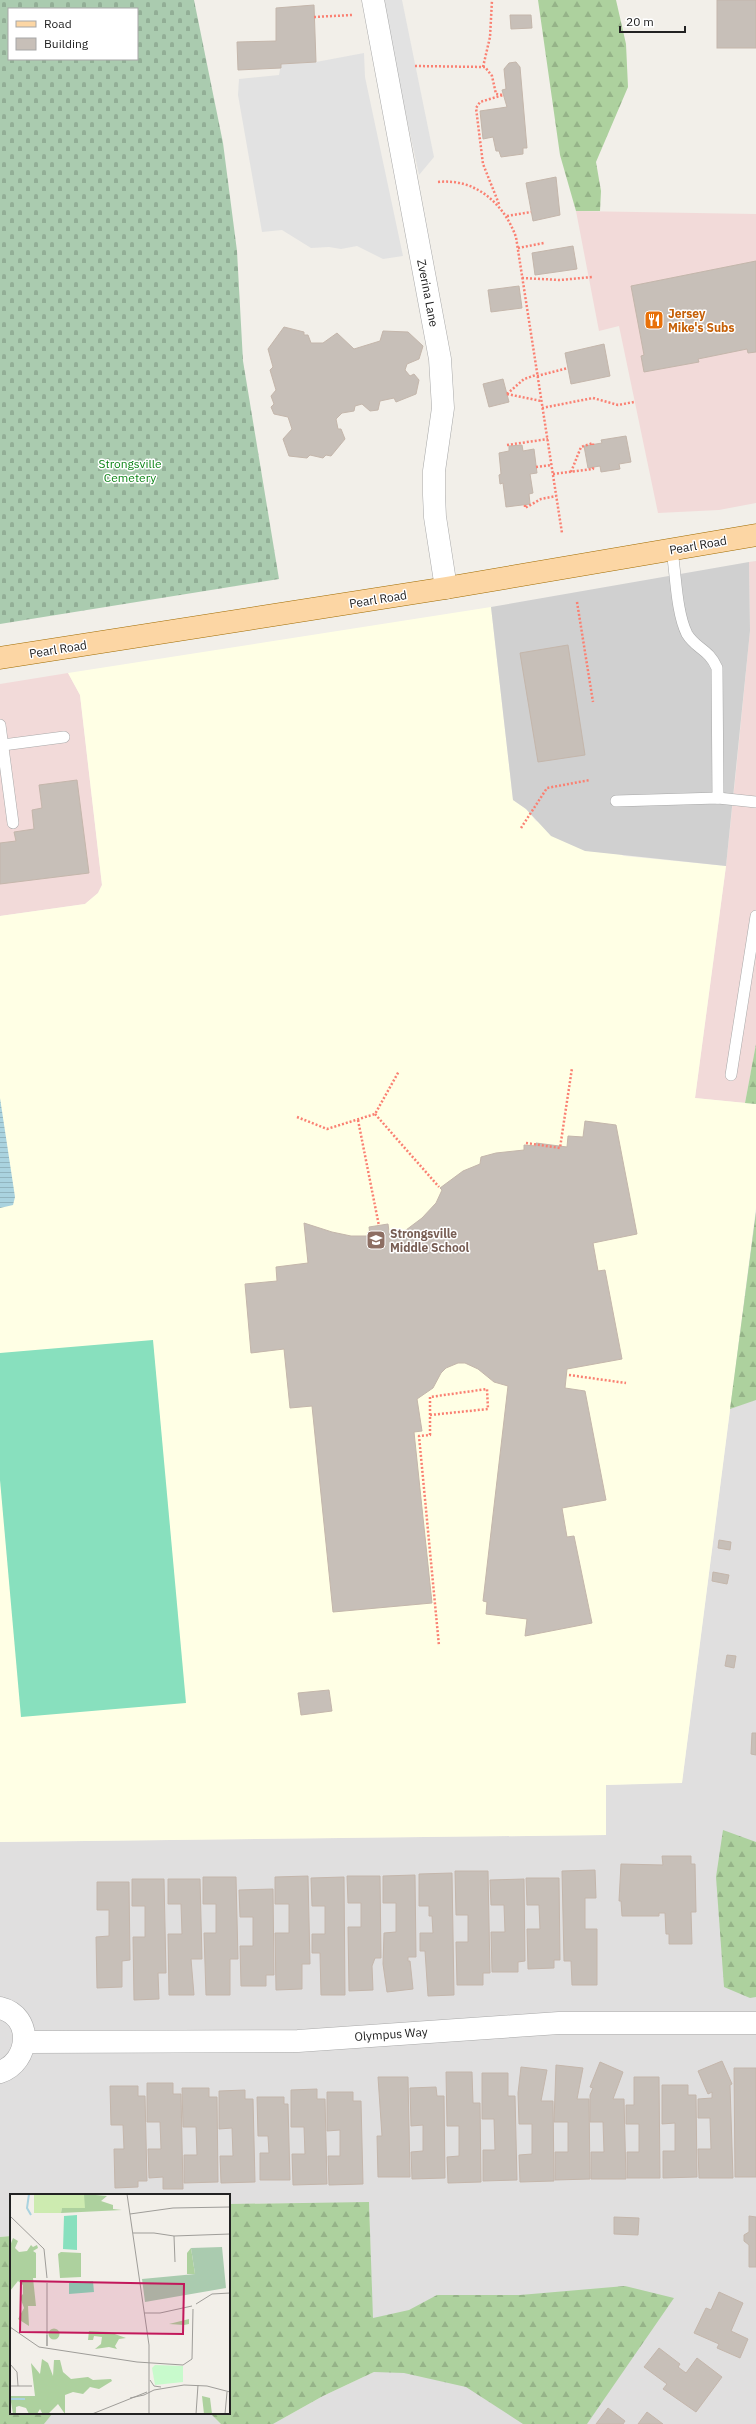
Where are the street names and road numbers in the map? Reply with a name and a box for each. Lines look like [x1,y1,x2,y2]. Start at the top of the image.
street label: Zverina Lane [414,258,442,329]
street label: Pearl Road [668,533,728,557]
street label: Pearl Road [348,587,408,611]
street label: Pearl Road [28,637,88,661]
street label: Olympus Way [354,2024,428,2044]

